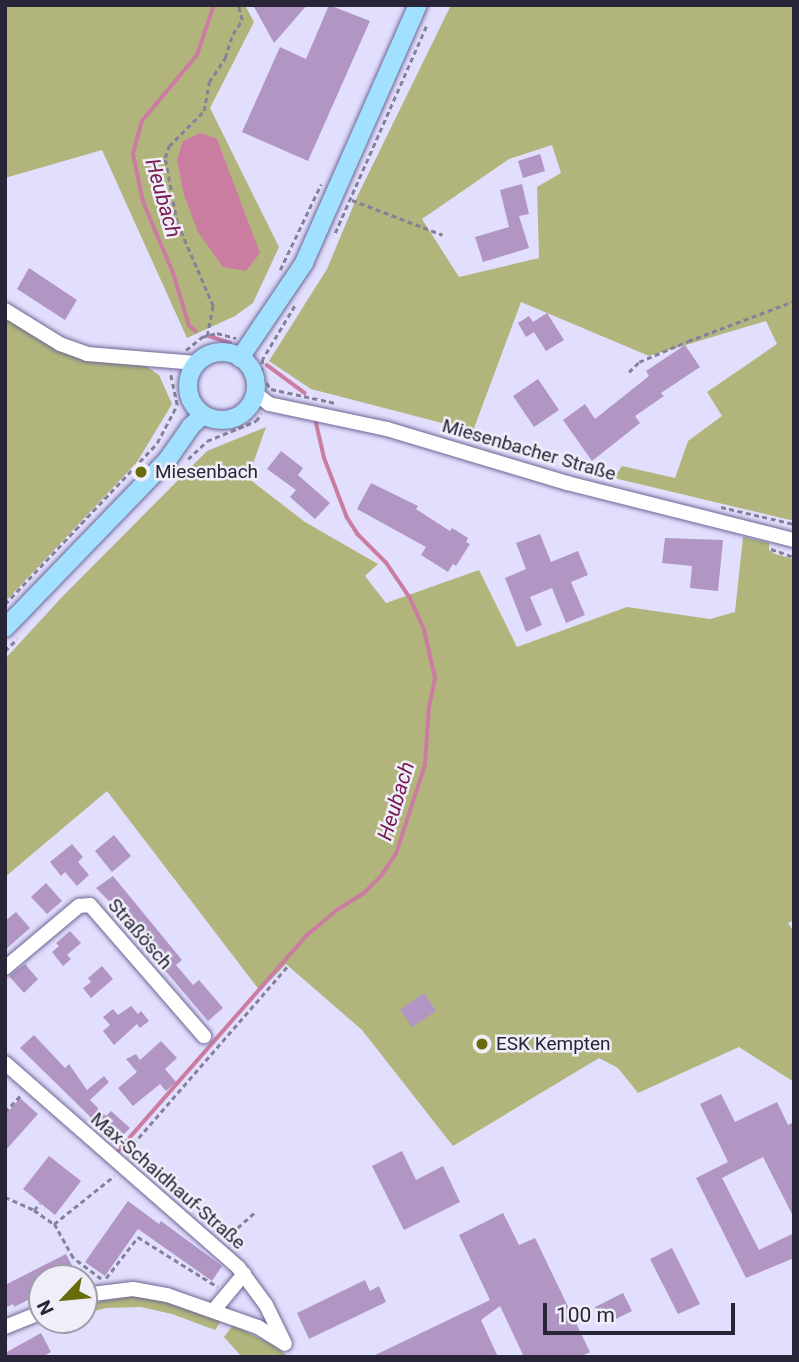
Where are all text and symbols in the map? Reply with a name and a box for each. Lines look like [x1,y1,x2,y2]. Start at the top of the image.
water label: Heubach [140,156,186,240]
street label: Miesenbacher Straße [440,414,618,486]
place label: Miesenbach [155,461,258,483]
marker: Miesenbach [133,464,149,480]
water label: Heubach [372,759,420,843]
street label: Straßösch [103,894,177,974]
place label: ESK Kempten [496,1033,611,1055]
marker: ESK Kempten [474,1036,490,1052]
street label: Max-Schaidhauf-Straße [86,1108,250,1254]
north arrow [28,1264,98,1334]
scale bar [547,1288,740,1332]
text: N [32,1296,59,1319]
text: 100 m [556,1303,615,1327]

